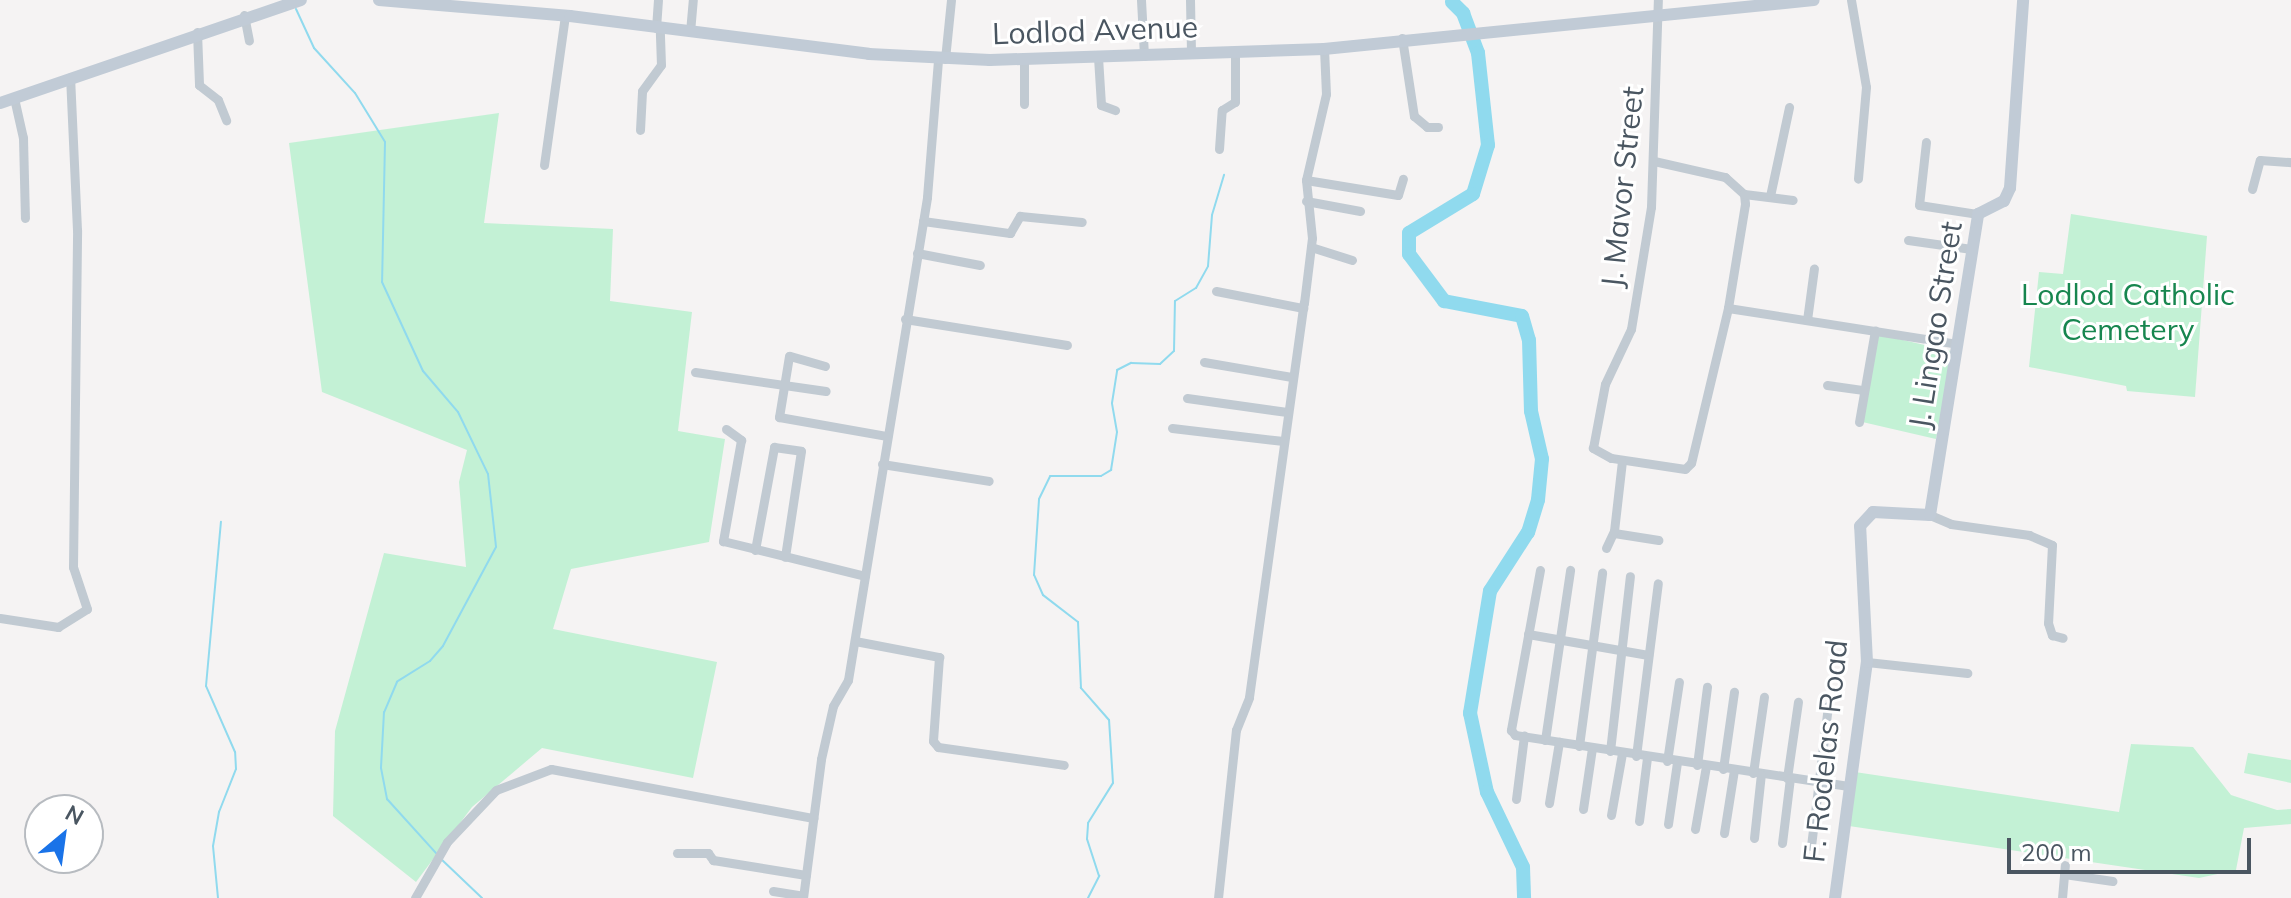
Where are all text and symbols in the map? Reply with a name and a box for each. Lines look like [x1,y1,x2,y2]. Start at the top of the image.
street label: Lodlod Avenue [991,8,1199,52]
street label: J. Mavor Street [1594,85,1650,289]
street label: J. Lingao Street [1901,219,1969,431]
park label: Lodlod Catholic Cemetery [2021,276,2235,346]
street label: F. Rodelas Road [1795,638,1855,864]
north arrow [24,794,104,874]
text: N [61,798,89,831]
scale bar [2011,822,2255,872]
text: 200 m [2021,837,2092,867]

